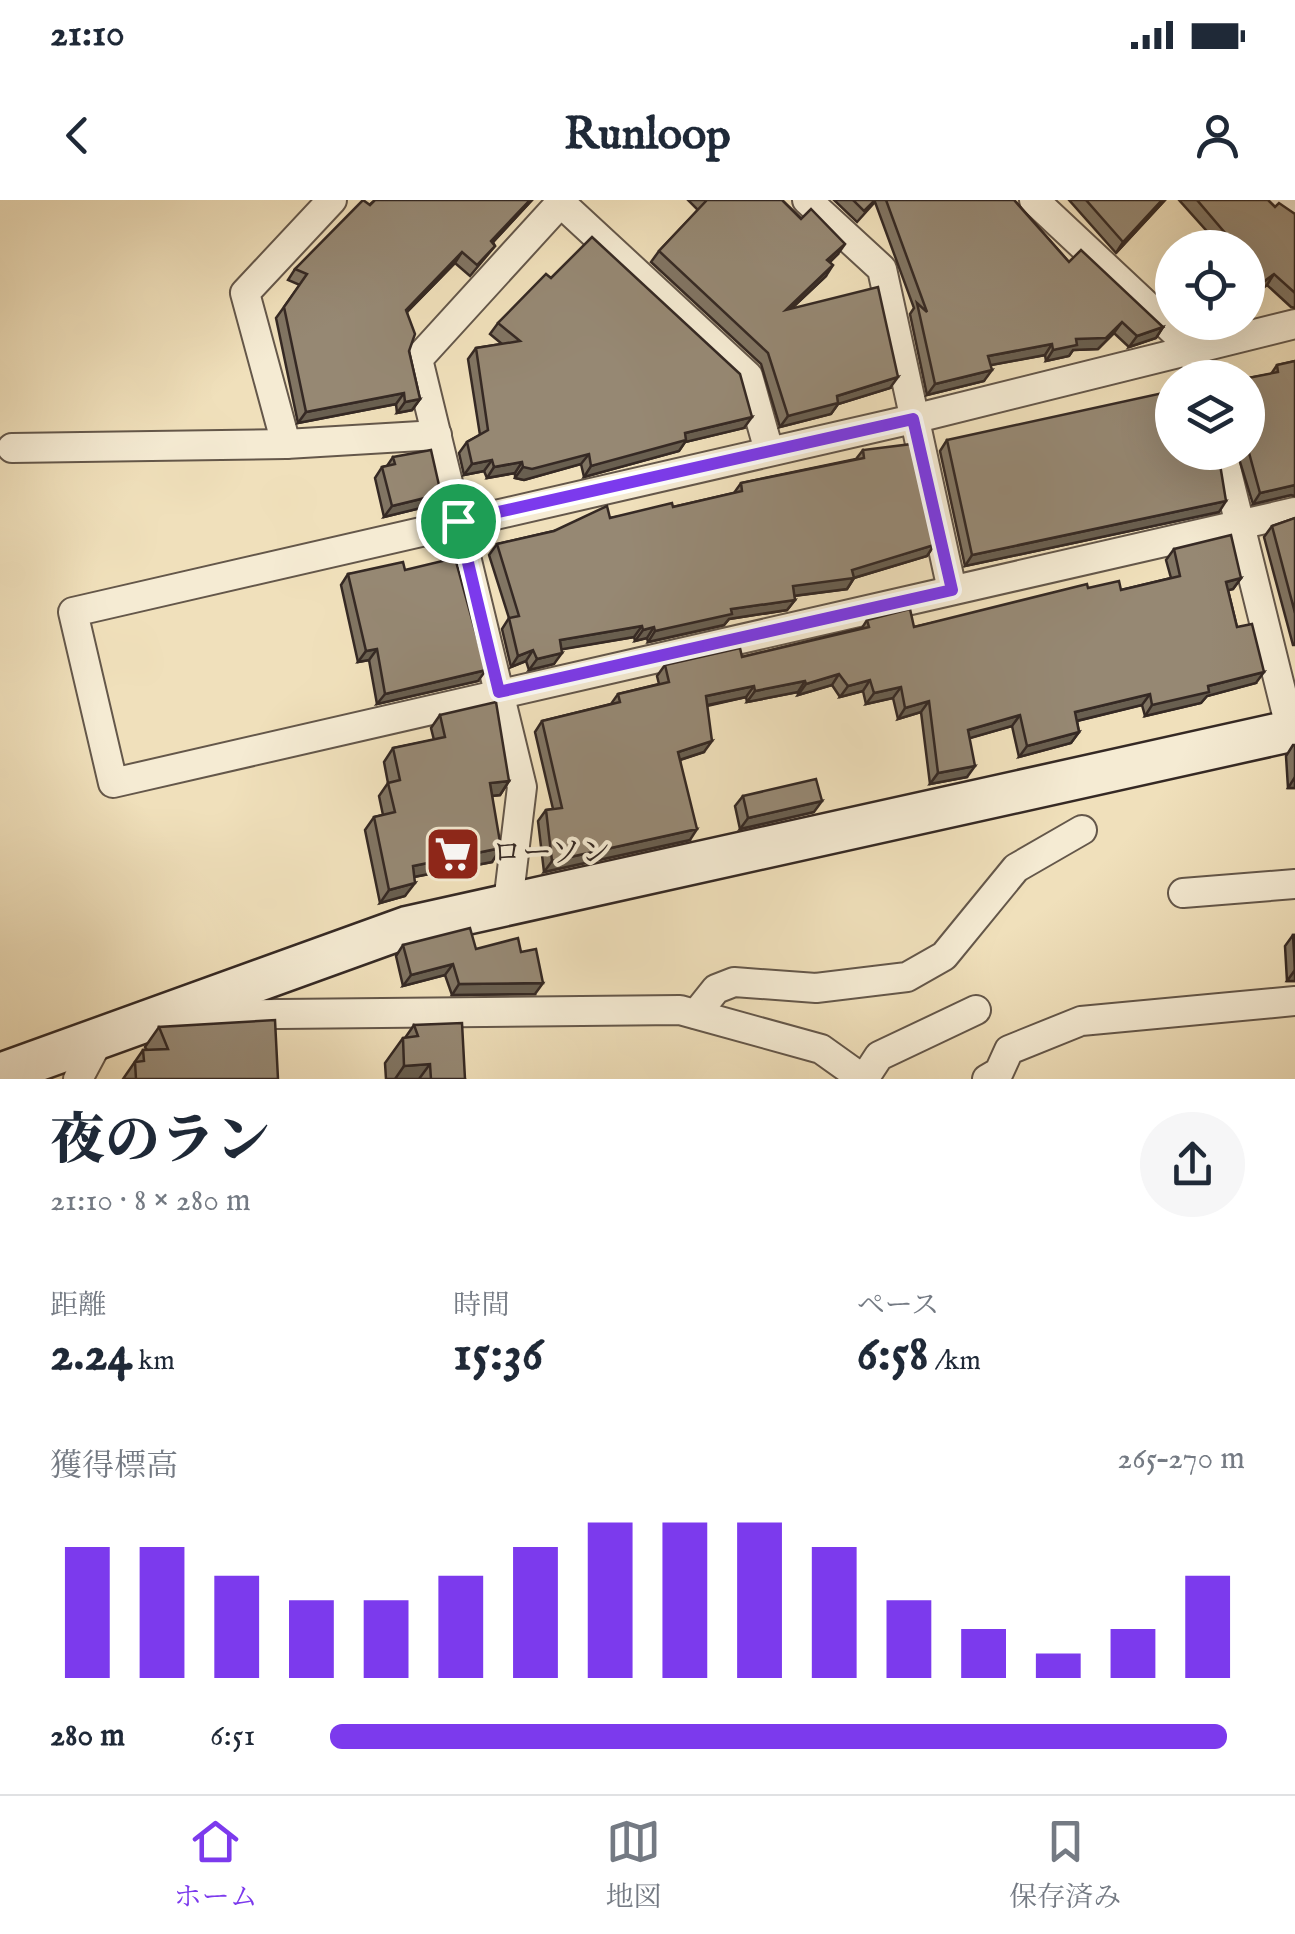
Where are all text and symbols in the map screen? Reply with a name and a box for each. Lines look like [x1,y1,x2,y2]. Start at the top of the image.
text: 21:10 [50,11,125,59]
text: Runloop [564,107,731,164]
icon: back [50,108,105,163]
icon: person [1190,108,1245,163]
map controls [1155,230,1265,470]
button: locate [1155,230,1265,340]
button: layers [1155,360,1265,470]
pin [416,479,501,564]
icon: arrive [431,494,486,549]
supermarket icon: ローソン [423,824,483,884]
place label: ローソン [492,835,611,873]
text: 夜のラン [50,1108,270,1178]
button: share [1140,1112,1245,1217]
text: 21:10 · 8 × 280 m [50,1181,251,1222]
text: 距離 [50,1289,106,1324]
text: 時間 [453,1289,509,1324]
text: ペース [857,1289,939,1324]
text: 2.24 [50,1324,132,1387]
text: 15:36 [453,1324,543,1387]
text: 6:58 [857,1324,929,1387]
text: km [132,1344,175,1379]
text: /km [929,1344,981,1379]
text: 265–270 m [1117,1439,1245,1480]
text: 獲得標高 [50,1447,178,1488]
text: 280 m [50,1716,125,1757]
text: 6:51 [210,1716,255,1757]
tab: ホーム [174,1814,258,1916]
tab: 地図 [605,1814,661,1916]
tab: 保存済み [1009,1814,1121,1916]

